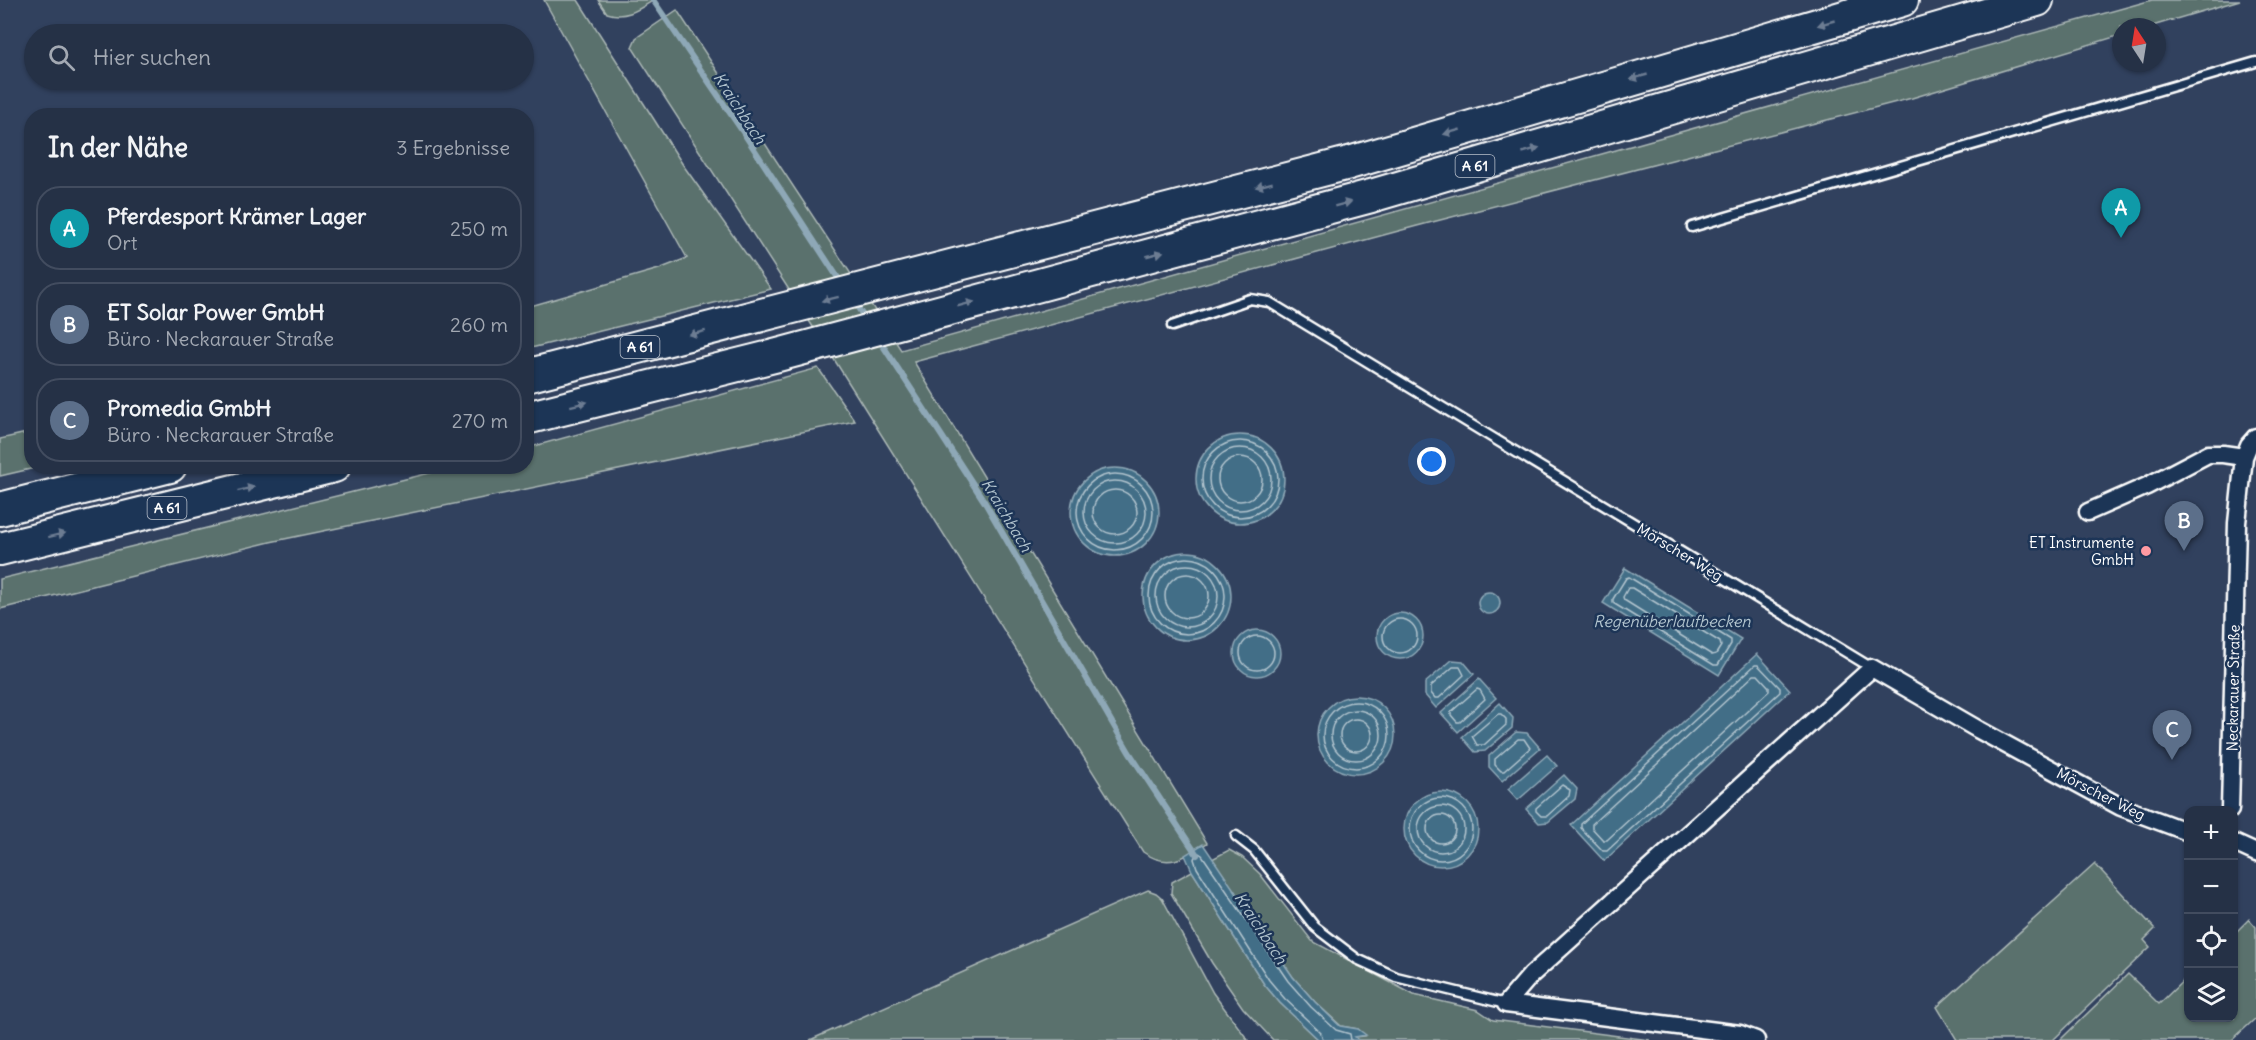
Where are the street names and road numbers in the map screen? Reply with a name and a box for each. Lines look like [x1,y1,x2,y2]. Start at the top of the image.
road number: A 61 [1456,155,1494,177]
road number: A 61 [620,336,660,358]
road number: A 61 [148,497,186,519]
street label: Mörscher Weg [1634,519,1726,585]
street label: Neckarauer Straße [2222,624,2244,752]
street label: Mörscher Weg [2053,764,2149,824]

